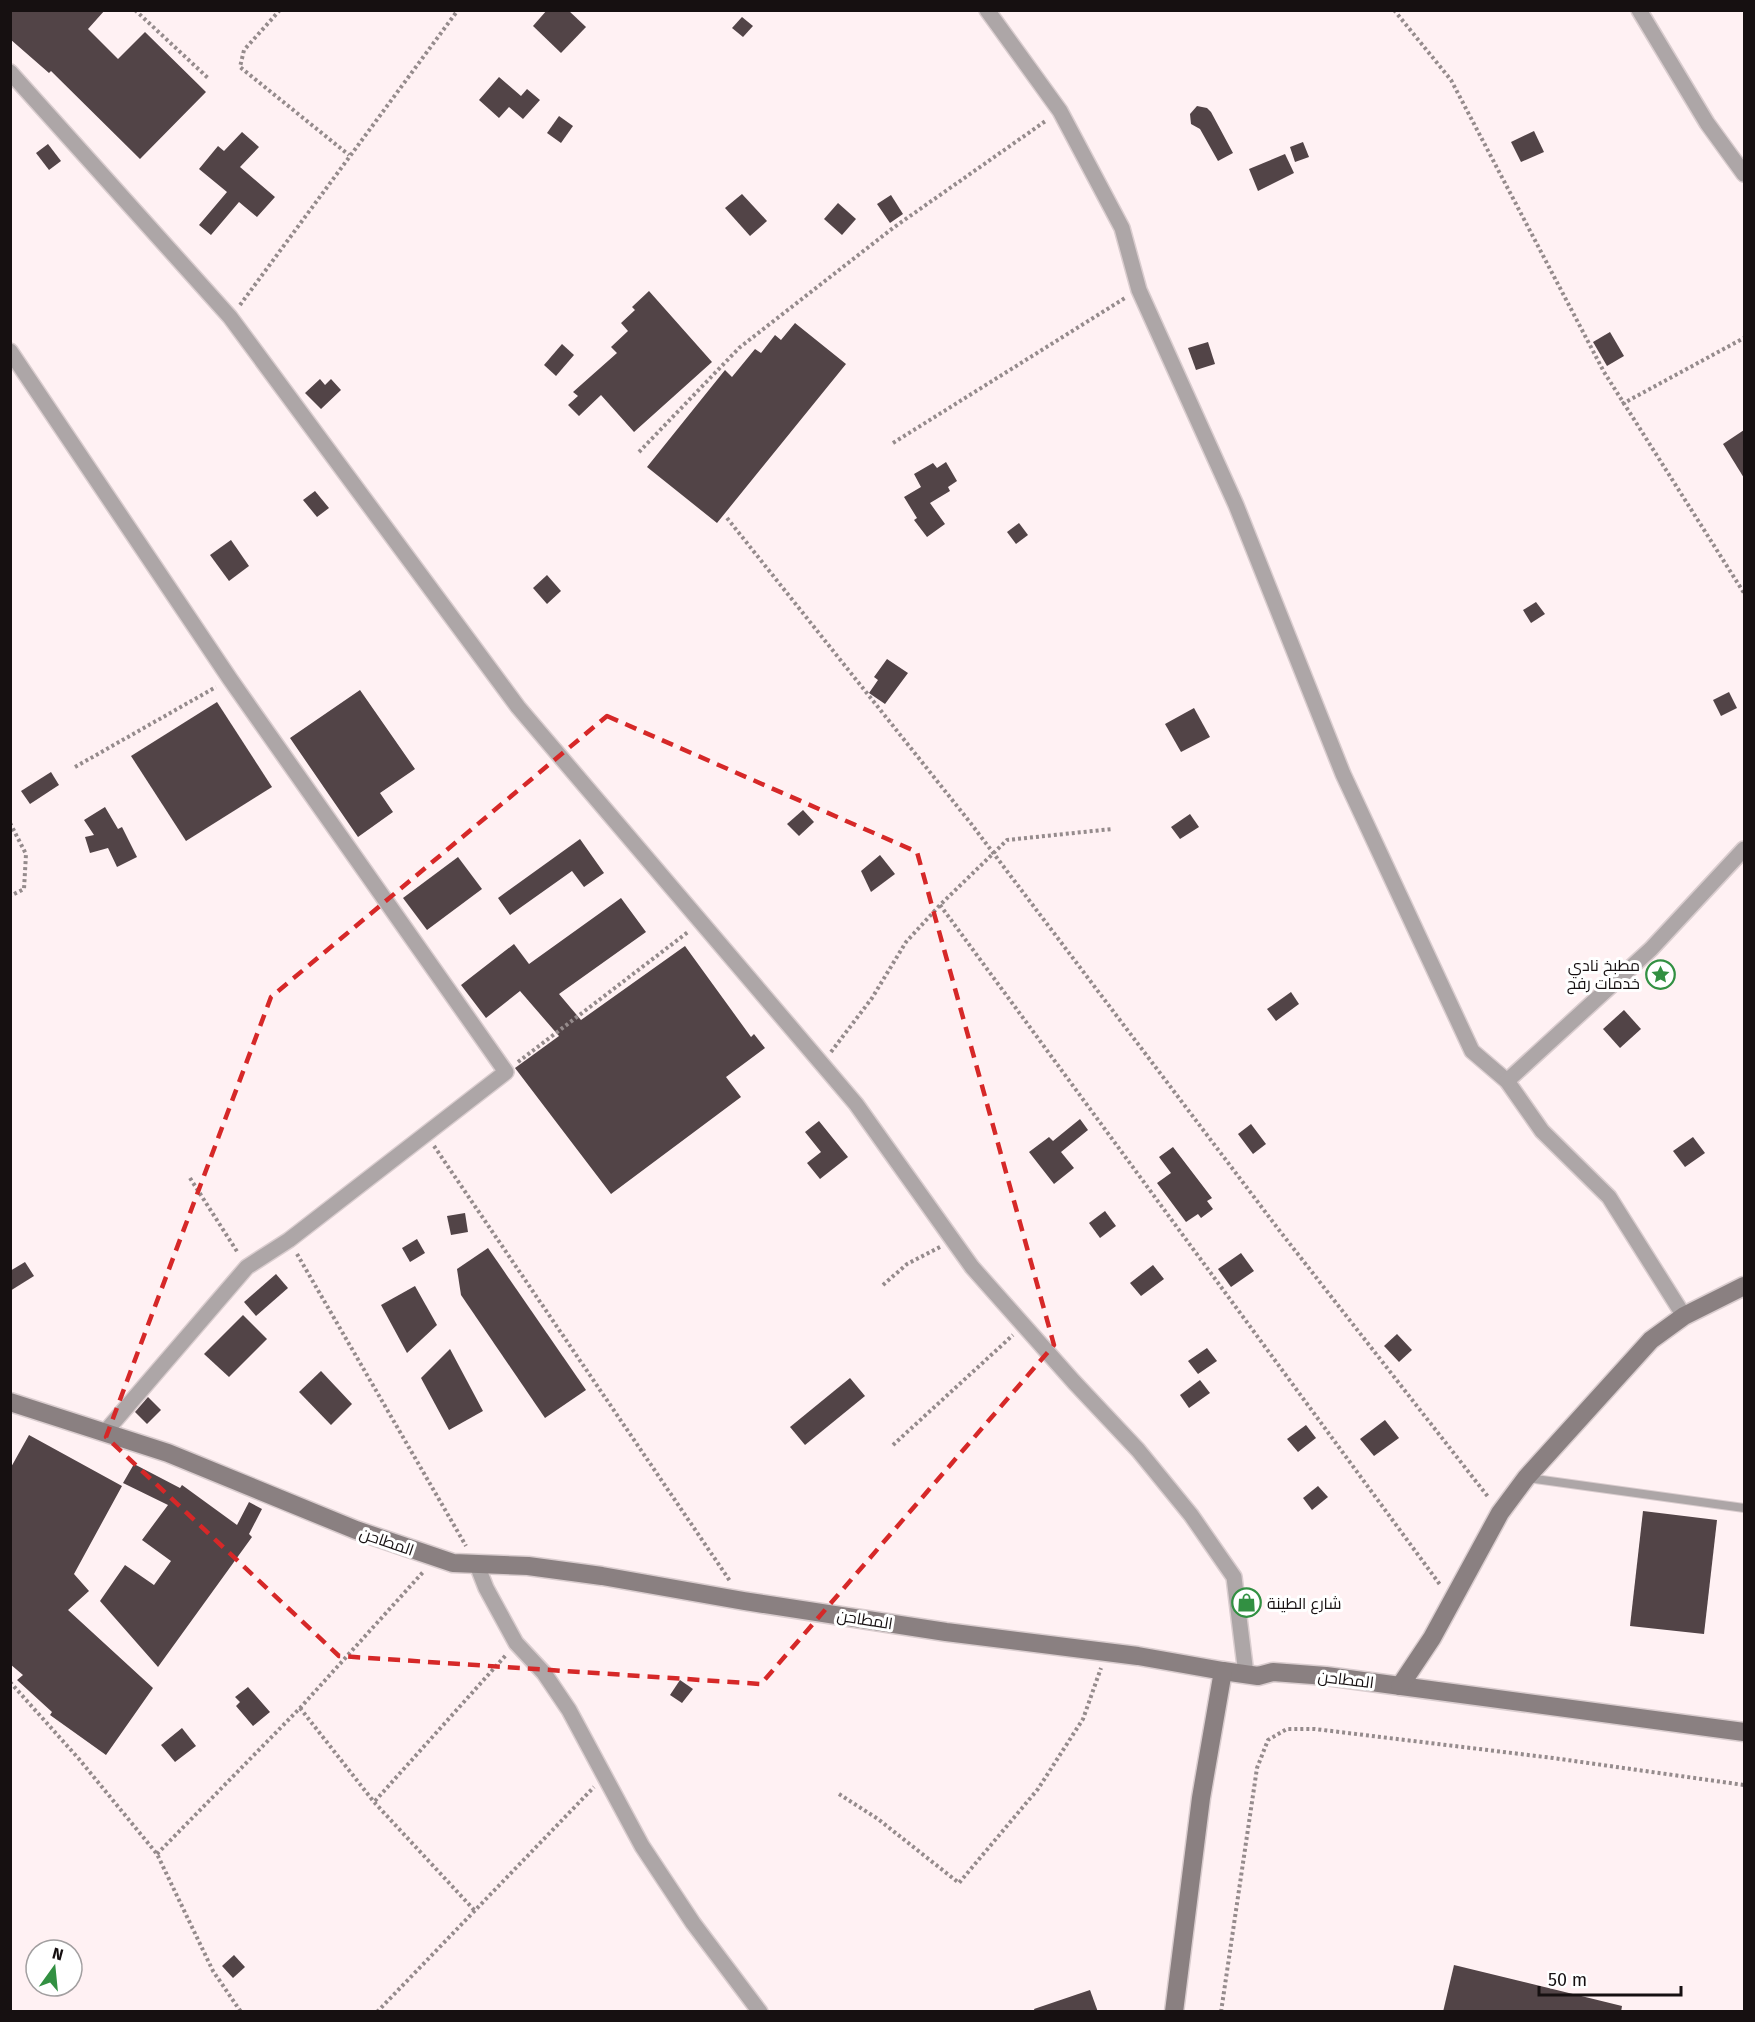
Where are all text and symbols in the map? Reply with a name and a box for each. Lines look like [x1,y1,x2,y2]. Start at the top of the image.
place label: مطبخ نادي خدمات رفح [1567,956,1640,995]
place icon: مطبخ نادي خدمات رفح [1645,958,1677,990]
street label: المطاحن [357,1523,417,1561]
shop icon: شارع الطينة [1230,1587,1262,1619]
place label: شارع الطينة [1267,1594,1342,1615]
street label: المطاحن [835,1606,894,1634]
street label: المطاحن [1317,1667,1375,1693]
north arrow [24,1938,84,1998]
text: N [50,1943,65,1965]
scale bar [1539,1959,1682,1997]
text: 50 m [1548,1969,1587,1991]

